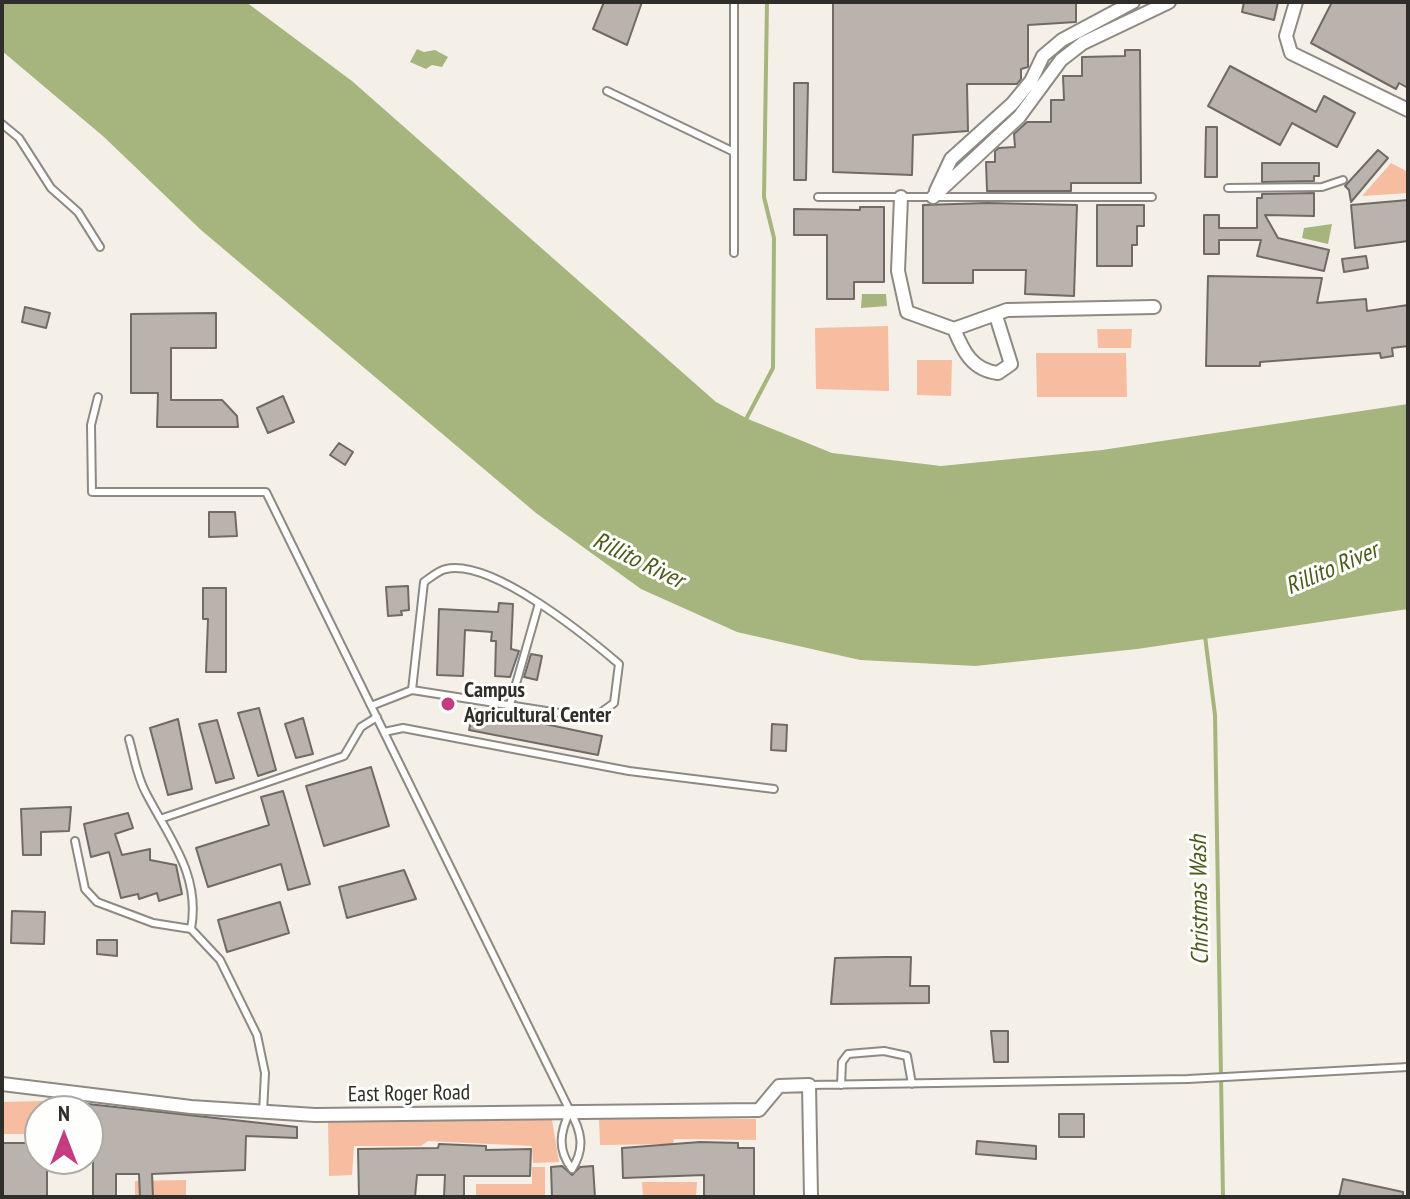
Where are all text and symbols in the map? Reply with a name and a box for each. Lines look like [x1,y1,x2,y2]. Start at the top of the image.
water label: Rillito River [588,527,688,595]
water label: Rillito River [1281,537,1383,601]
place label: Campus Agricultural Center [464,678,611,730]
marker: Campus Agricultural Center [439,695,457,713]
water label: Christmas Wash [1184,835,1216,965]
street label: East Roger Road [348,1080,470,1108]
north arrow [24,1095,104,1175]
text: N [58,1099,70,1127]

